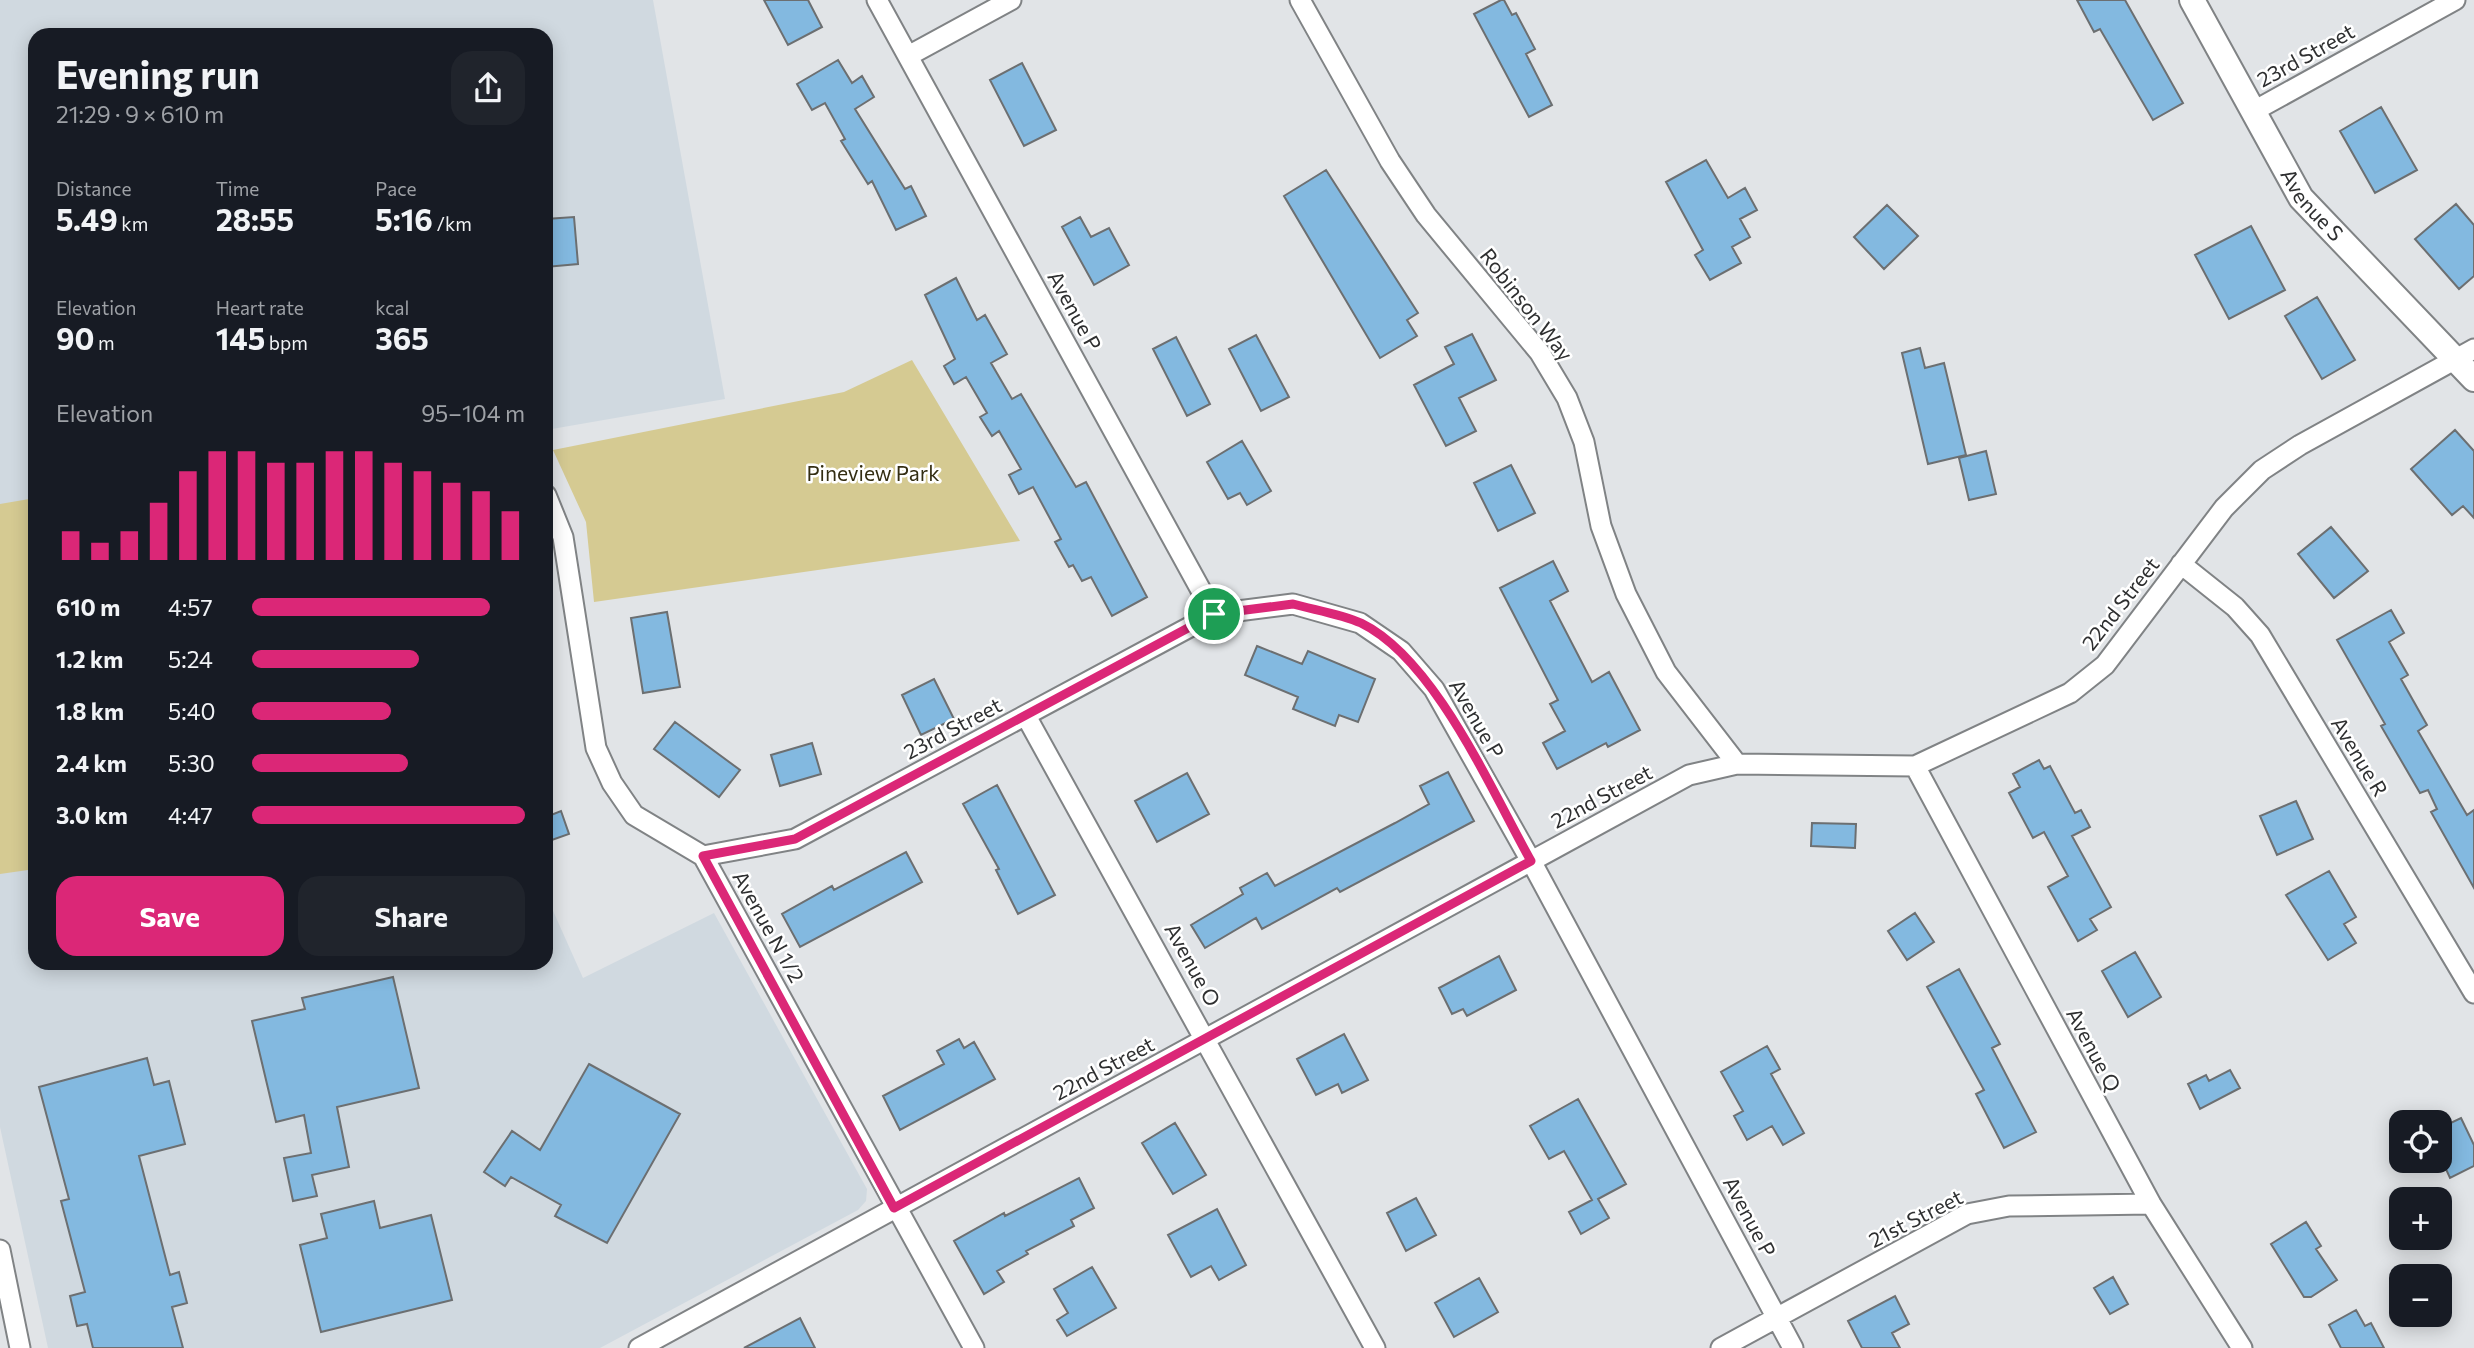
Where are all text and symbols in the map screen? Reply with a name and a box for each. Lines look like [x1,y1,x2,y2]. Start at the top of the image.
street label: 23rd Street [2252,18,2358,92]
text: Evening run [56,50,260,97]
button: share [451,51,525,125]
text: 21:29 · 9 × 610 m [56,100,224,128]
street label: Avenue S [2276,164,2349,245]
text: Distance [56,177,132,200]
text: Time [216,177,259,200]
text: Pace [375,177,417,200]
text: 5.49 [56,200,118,237]
text: 28:55 [216,200,294,237]
text: 5:16 [375,200,433,237]
text: km [118,212,148,235]
text: /km [433,212,472,235]
street label: Robinson Way [1476,243,1579,365]
street label: Avenue P [1043,266,1107,354]
text: Elevation [56,296,136,319]
text: Heart rate [216,296,304,319]
text: kcal [375,296,409,319]
text: 90 [56,319,94,356]
text: 145 [216,319,265,356]
text: 365 [375,319,429,356]
text: m [94,331,115,354]
text: bpm [265,331,308,354]
text: Elevation [56,399,153,427]
text: 95–104 m [421,399,525,427]
park label: Pineview Park [806,460,940,485]
street label: 22nd Street [2076,552,2164,654]
pin [1184,584,1244,644]
text: 610 m [56,593,120,621]
text: 4:57 [168,593,213,621]
icon: arrive [1195,595,1233,633]
text: 1.2 km [56,645,123,673]
text: 5:24 [168,645,213,673]
street label: Avenue P [1445,674,1510,762]
street label: 23rd Street [899,691,1005,764]
text: 1.8 km [56,697,124,725]
text: 5:40 [168,697,215,725]
street label: Avenue R [2327,712,2394,800]
text: 2.4 km [56,749,127,777]
text: 5:30 [168,749,215,777]
street label: 22nd Street [1546,759,1656,833]
text: 3.0 km [56,801,128,829]
text: 4:47 [168,801,213,829]
street label: Avenue N 1/2 [728,866,810,986]
button: Save [56,876,284,956]
button: Share [298,876,525,956]
street label: Avenue O [1160,918,1226,1010]
street label: Avenue Q [2062,1003,2127,1095]
street label: 22nd Street [1048,1031,1158,1105]
map controls [2389,1110,2452,1327]
button: locate [2389,1110,2452,1173]
street label: Avenue P [1719,1172,1782,1261]
street label: 21st Street [1864,1183,1966,1252]
button: + [2389,1187,2452,1250]
button: − [2389,1264,2452,1327]

